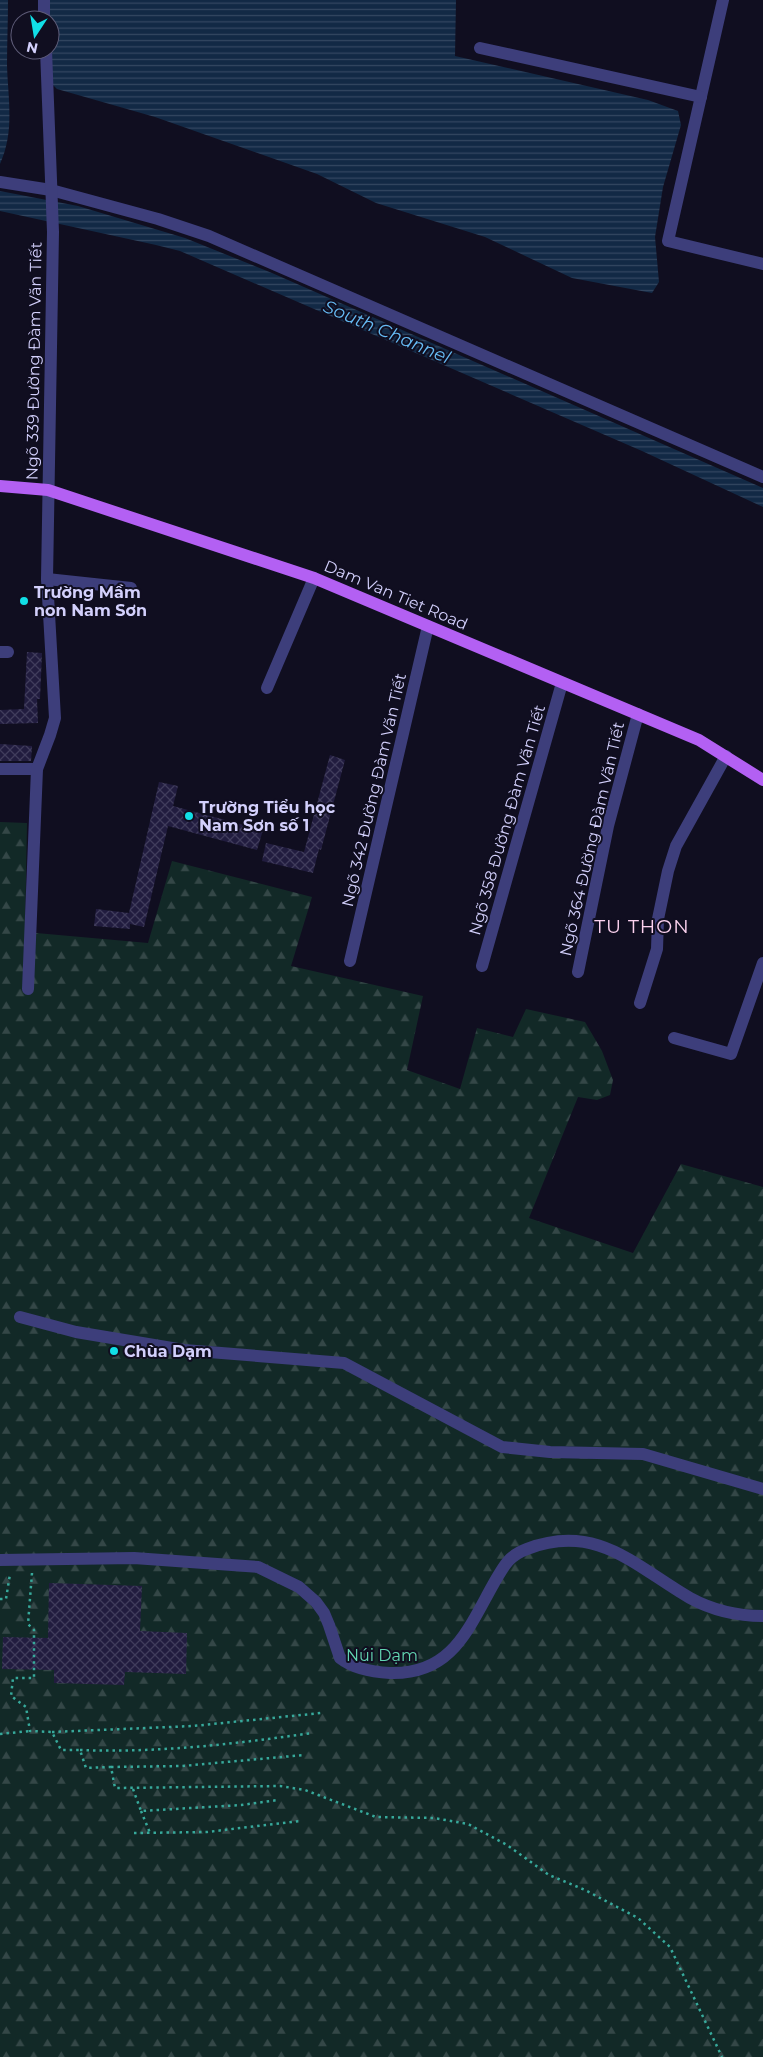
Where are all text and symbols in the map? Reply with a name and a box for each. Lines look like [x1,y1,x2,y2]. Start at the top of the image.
north arrow [10,10,60,60]
text: N [25,38,40,58]
street label: Ngõ 339 Đường Đàm Văn Tiết [22,241,46,480]
water label: South Channel [320,295,454,369]
street label: Dam Van Tiet Road [321,556,471,634]
place label: Trường Mầm non Nam Sơn [34,583,147,620]
marker: Trường Mầm non Nam Sơn [18,595,30,607]
street label: Ngõ 342 Đường Đàm Văn Tiết [338,671,410,909]
street label: Ngõ 358 Đường Đàm Văn Tiết [465,702,549,937]
street label: Ngõ 364 Đường Đàm Văn Tiết [556,720,628,958]
place label: Trường Tiểu học Nam Sơn số 1 [199,798,336,835]
marker: Trường Tiểu học Nam Sơn số 1 [183,810,195,822]
district label: TU THON [594,915,690,938]
place label: Chùa Dạm [124,1342,212,1361]
marker: Chùa Dạm [108,1345,120,1357]
park label: Núi Dạm [346,1646,418,1665]

